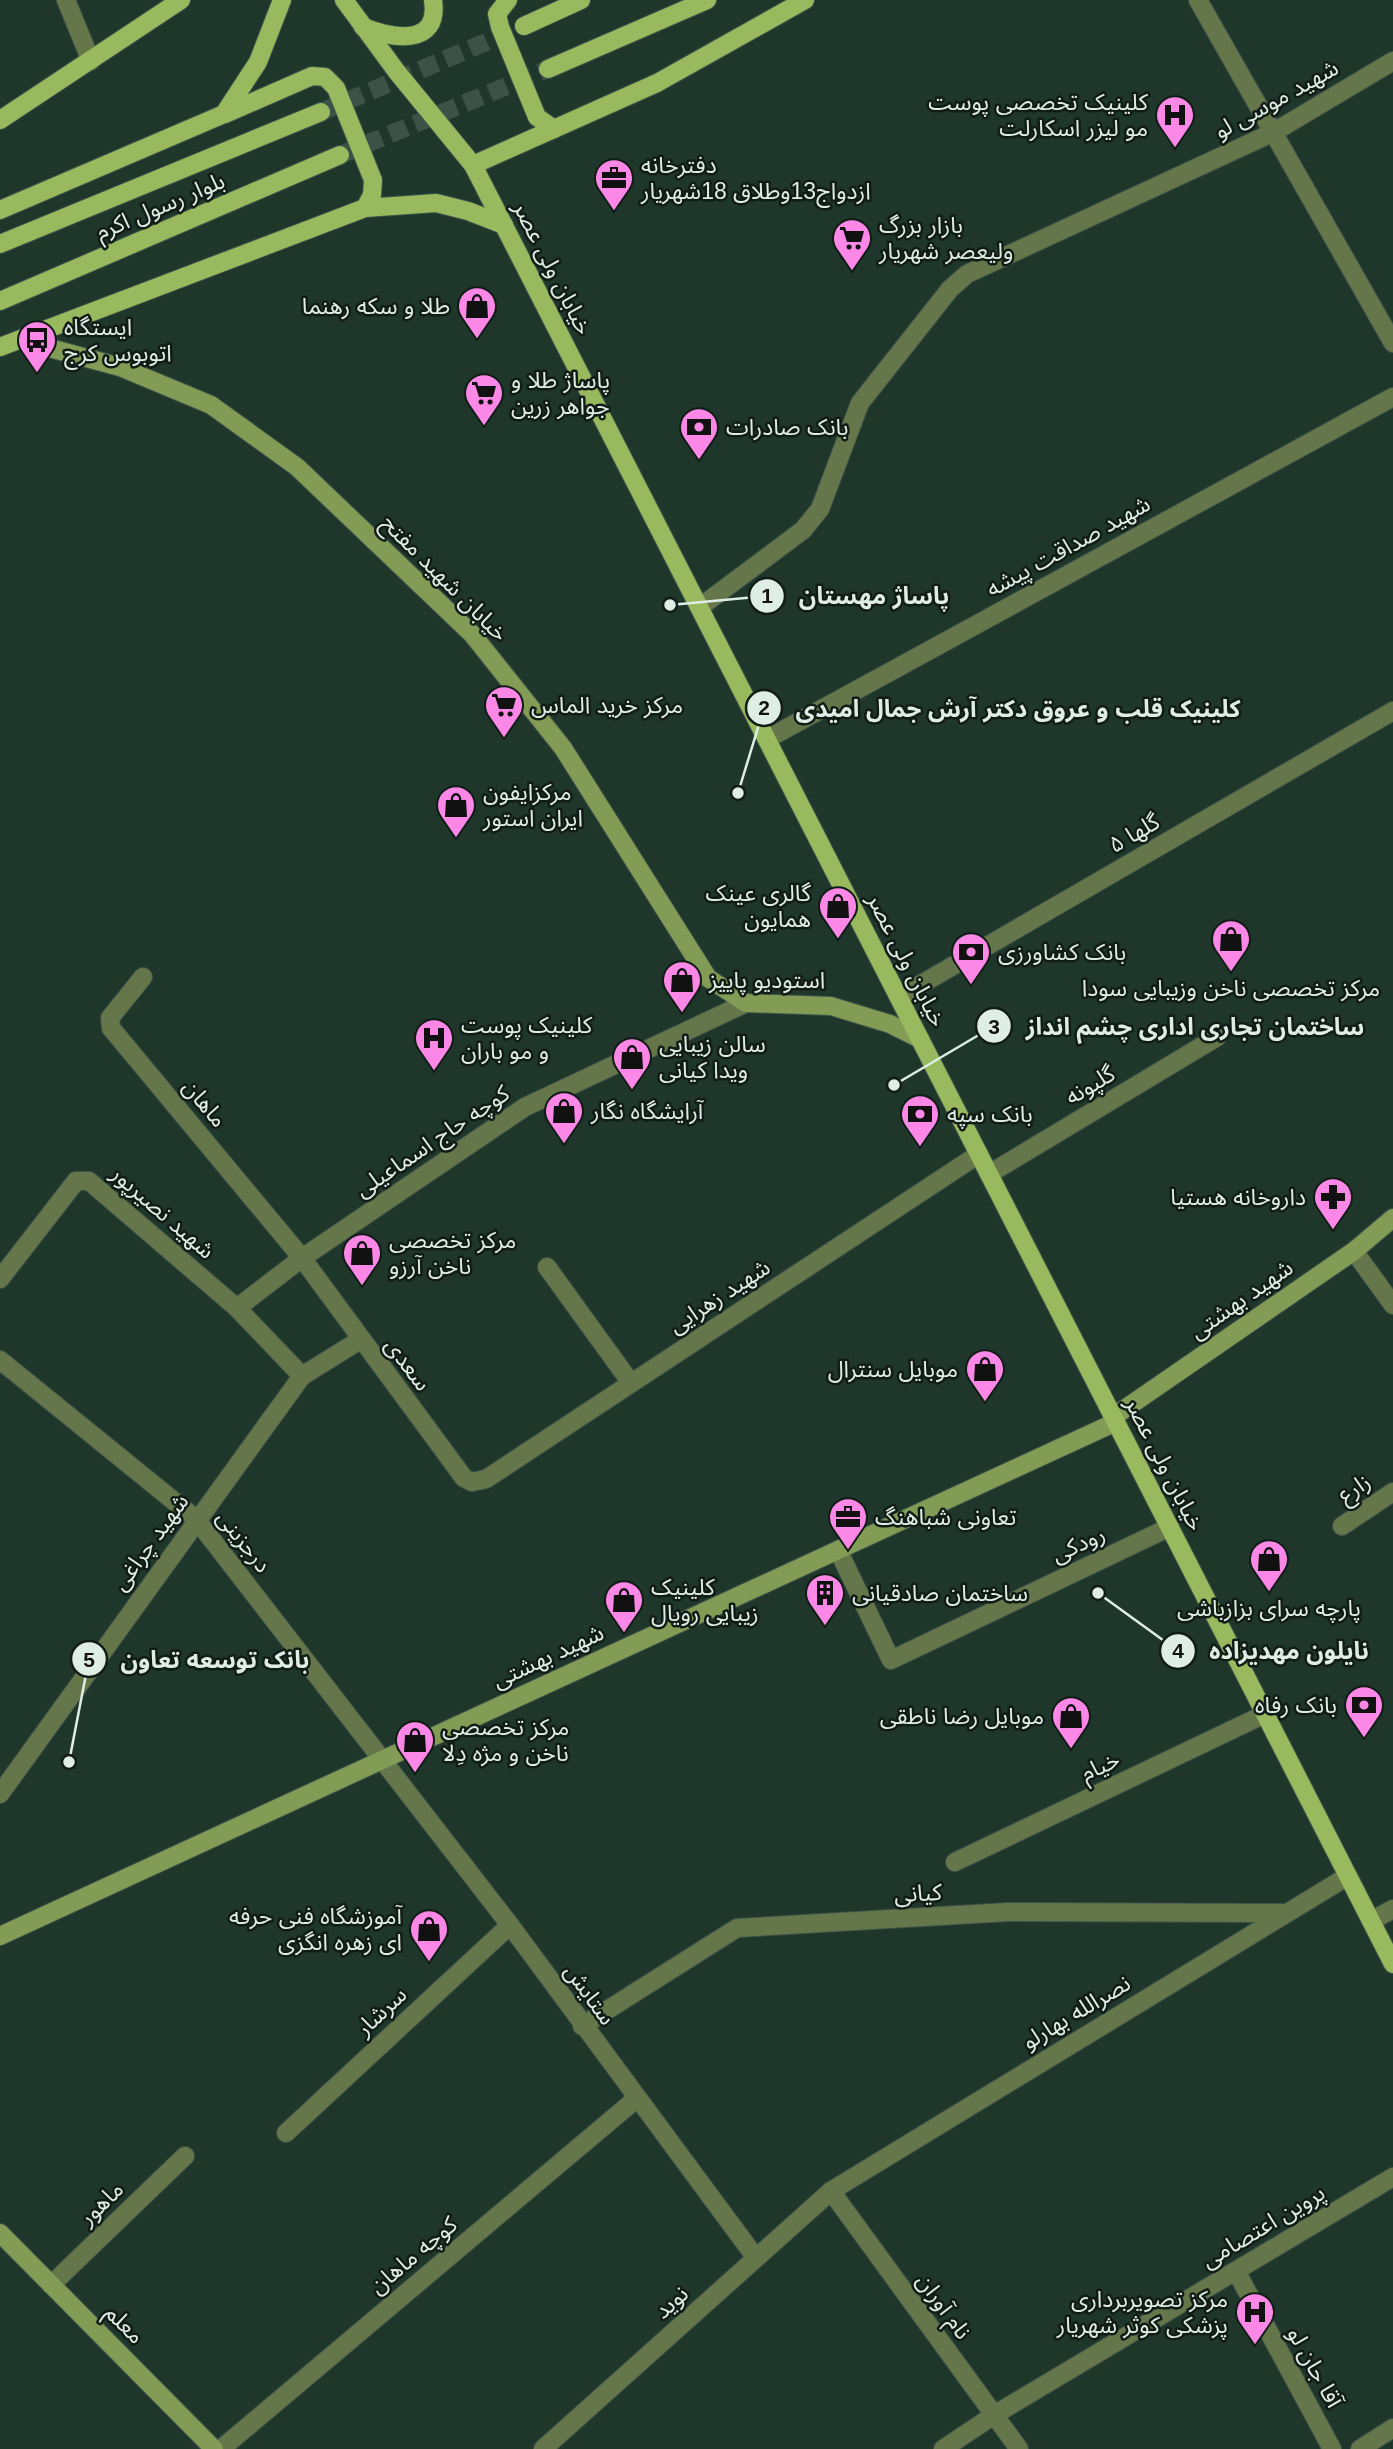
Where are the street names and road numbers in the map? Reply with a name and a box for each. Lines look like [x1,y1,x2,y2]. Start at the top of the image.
street label: شهید موسی لو [1209,54,1343,145]
street label: بلوار رسول اکرم [92,167,230,249]
street label: خیابان ولی عصر [507,196,598,339]
street label: شهید صداقت پیشه [982,490,1156,604]
street label: خیابان شهید مفتح [374,510,513,649]
street label: گلها ۵ [1104,808,1164,858]
street label: خیابان ولی عصر [861,888,952,1031]
street label: گلپونه [1061,1060,1121,1112]
street label: ماهان [178,1074,232,1132]
street label: کوچه حاج اسماعیلی [350,1080,517,1205]
street label: شهید نصیرپور [104,1160,220,1265]
street label: شهید زهرایی [664,1254,775,1339]
street label: شهید بهشتی [1184,1254,1298,1344]
street label: سعدی [380,1332,436,1396]
street label: خیابان ولی عصر [1119,1392,1210,1535]
street label: زارع [1333,1468,1377,1511]
street label: شهید چراغی [106,1489,195,1597]
street label: درجزینی [211,1505,276,1578]
street label: رودکی [1047,1520,1109,1569]
street label: شهید بهشتی [488,1619,608,1693]
street label: خیام [1076,1746,1126,1791]
street label: کیانی [893,1879,943,1907]
street label: ستایش [559,1958,621,2030]
street label: نصرالله بهارلو [1017,1970,1135,2055]
street label: سرشار [350,1981,412,2042]
street label: ماهور [73,2176,129,2232]
street label: پروین اعتصامی [1197,2179,1331,2275]
street label: کوچه ماهان [364,2211,464,2301]
street label: نام آوران [907,2268,977,2347]
street label: نوید [649,2280,694,2325]
street label: معلم [97,2299,150,2352]
street label: آقا جان لو [1281,2322,1348,2413]

